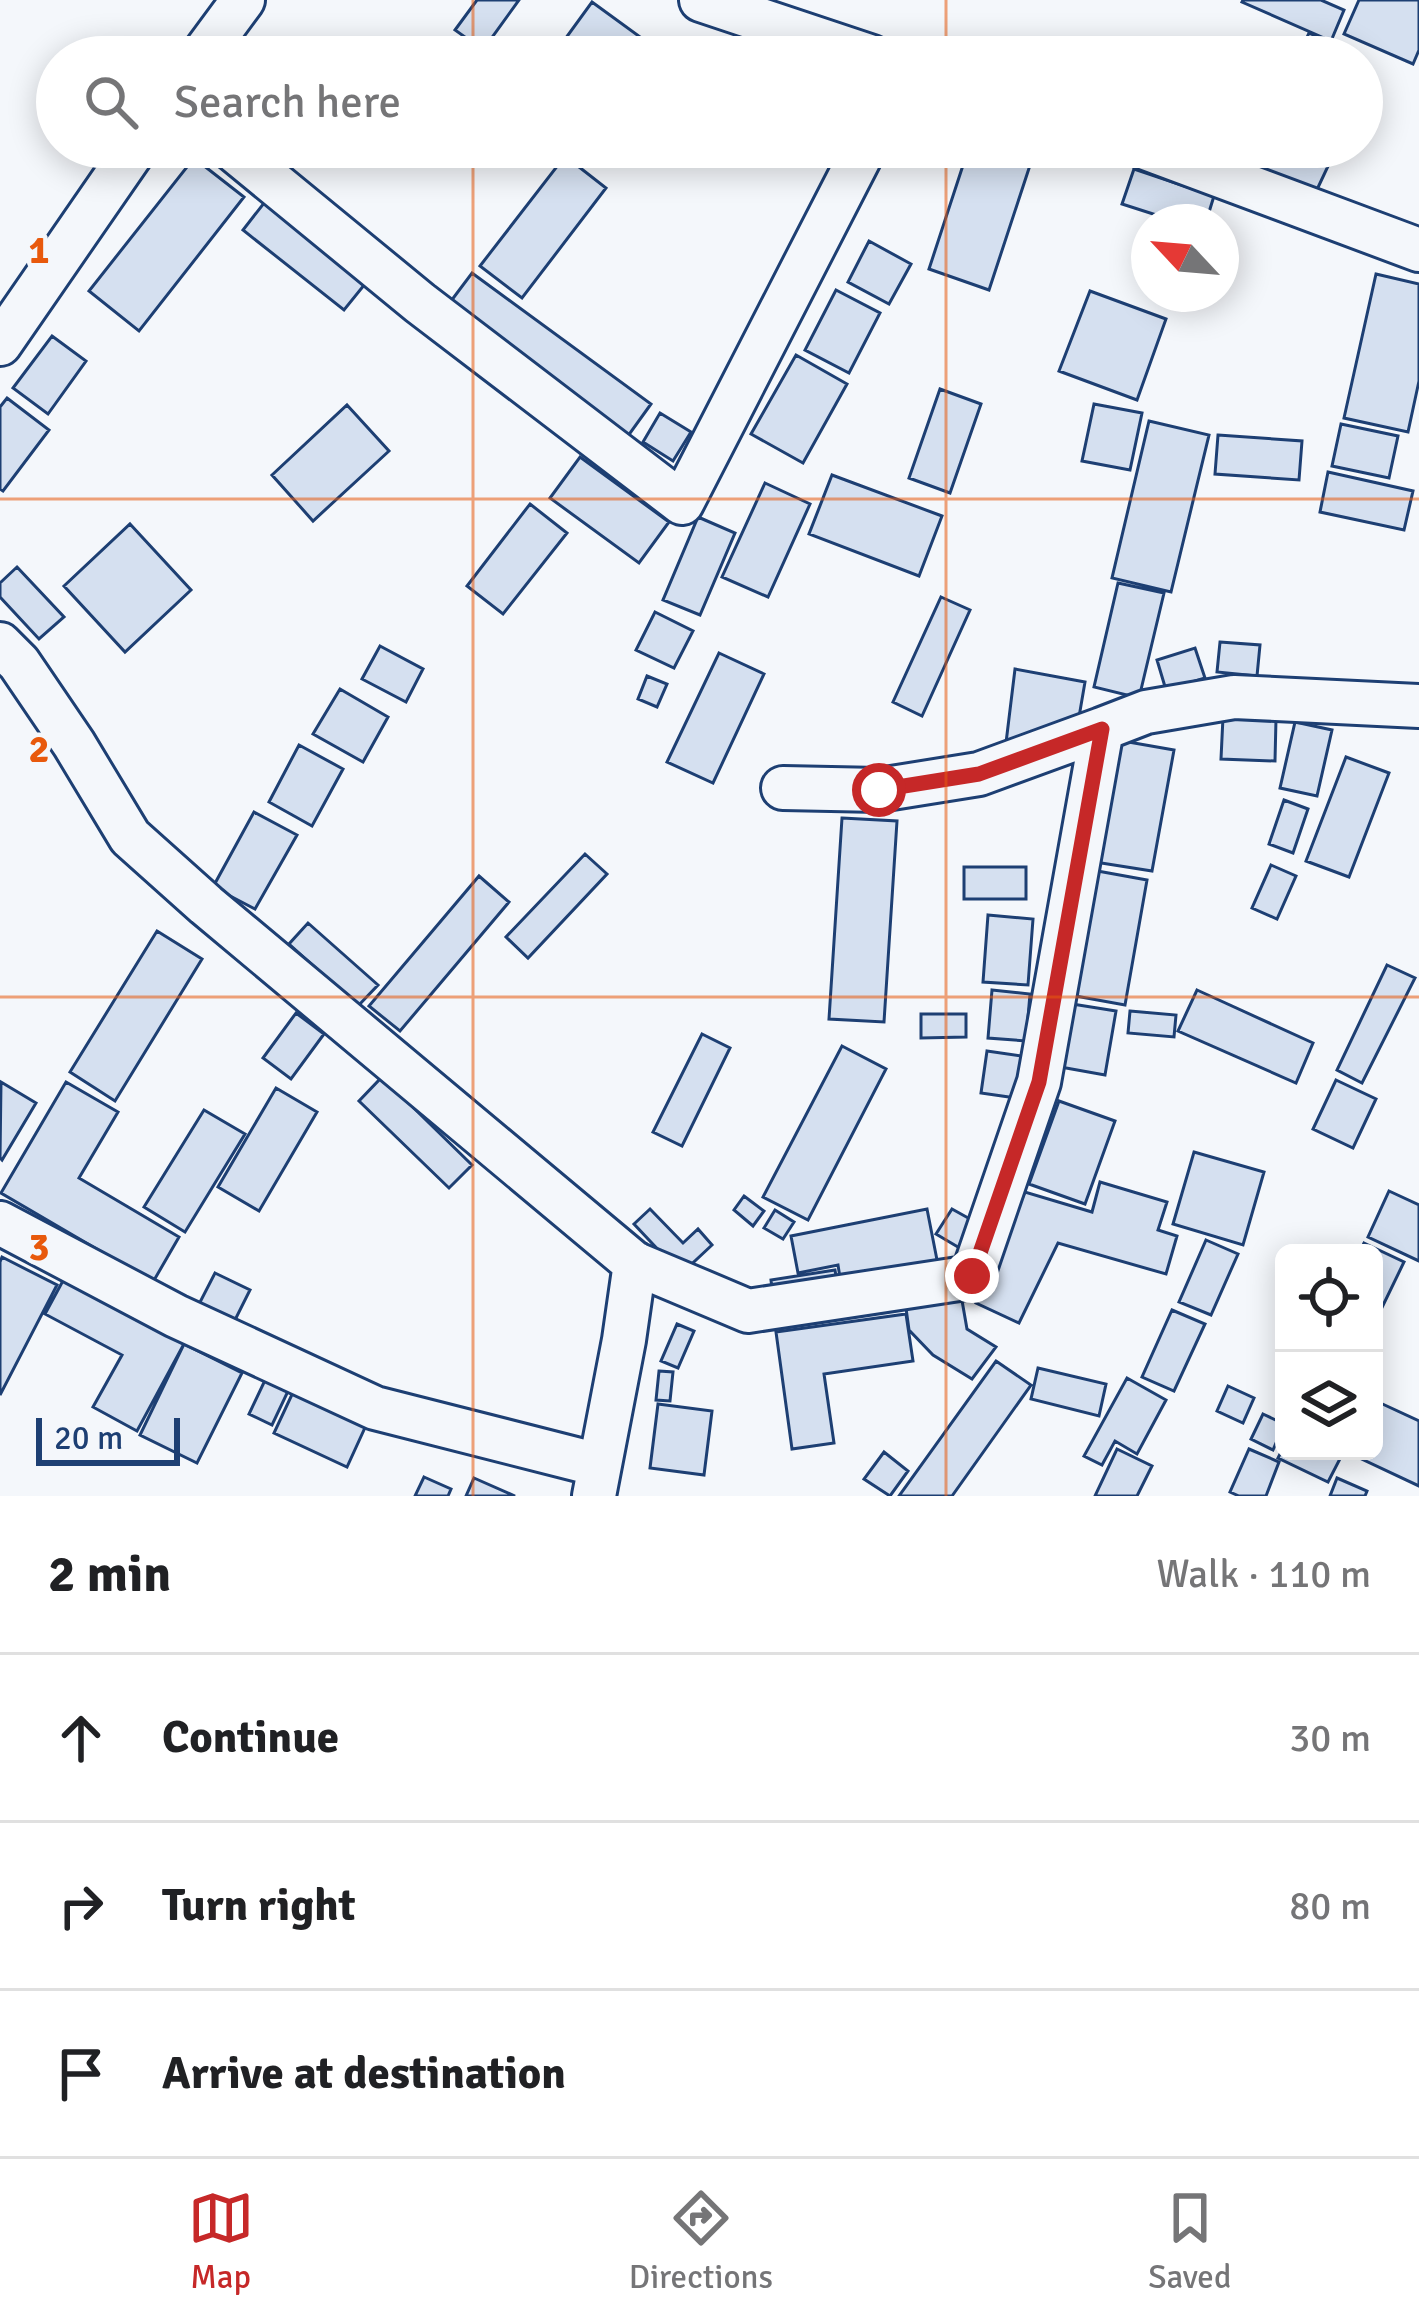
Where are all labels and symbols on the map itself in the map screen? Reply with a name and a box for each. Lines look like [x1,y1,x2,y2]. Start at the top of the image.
north arrow [1131,204,1239,312]
text: 1 [28,226,50,274]
text: 2 [28,725,50,773]
route start [852,763,906,817]
text: 3 [28,1223,50,1271]
route end [945,1249,999,1303]
scale bar [36,1412,180,1465]

